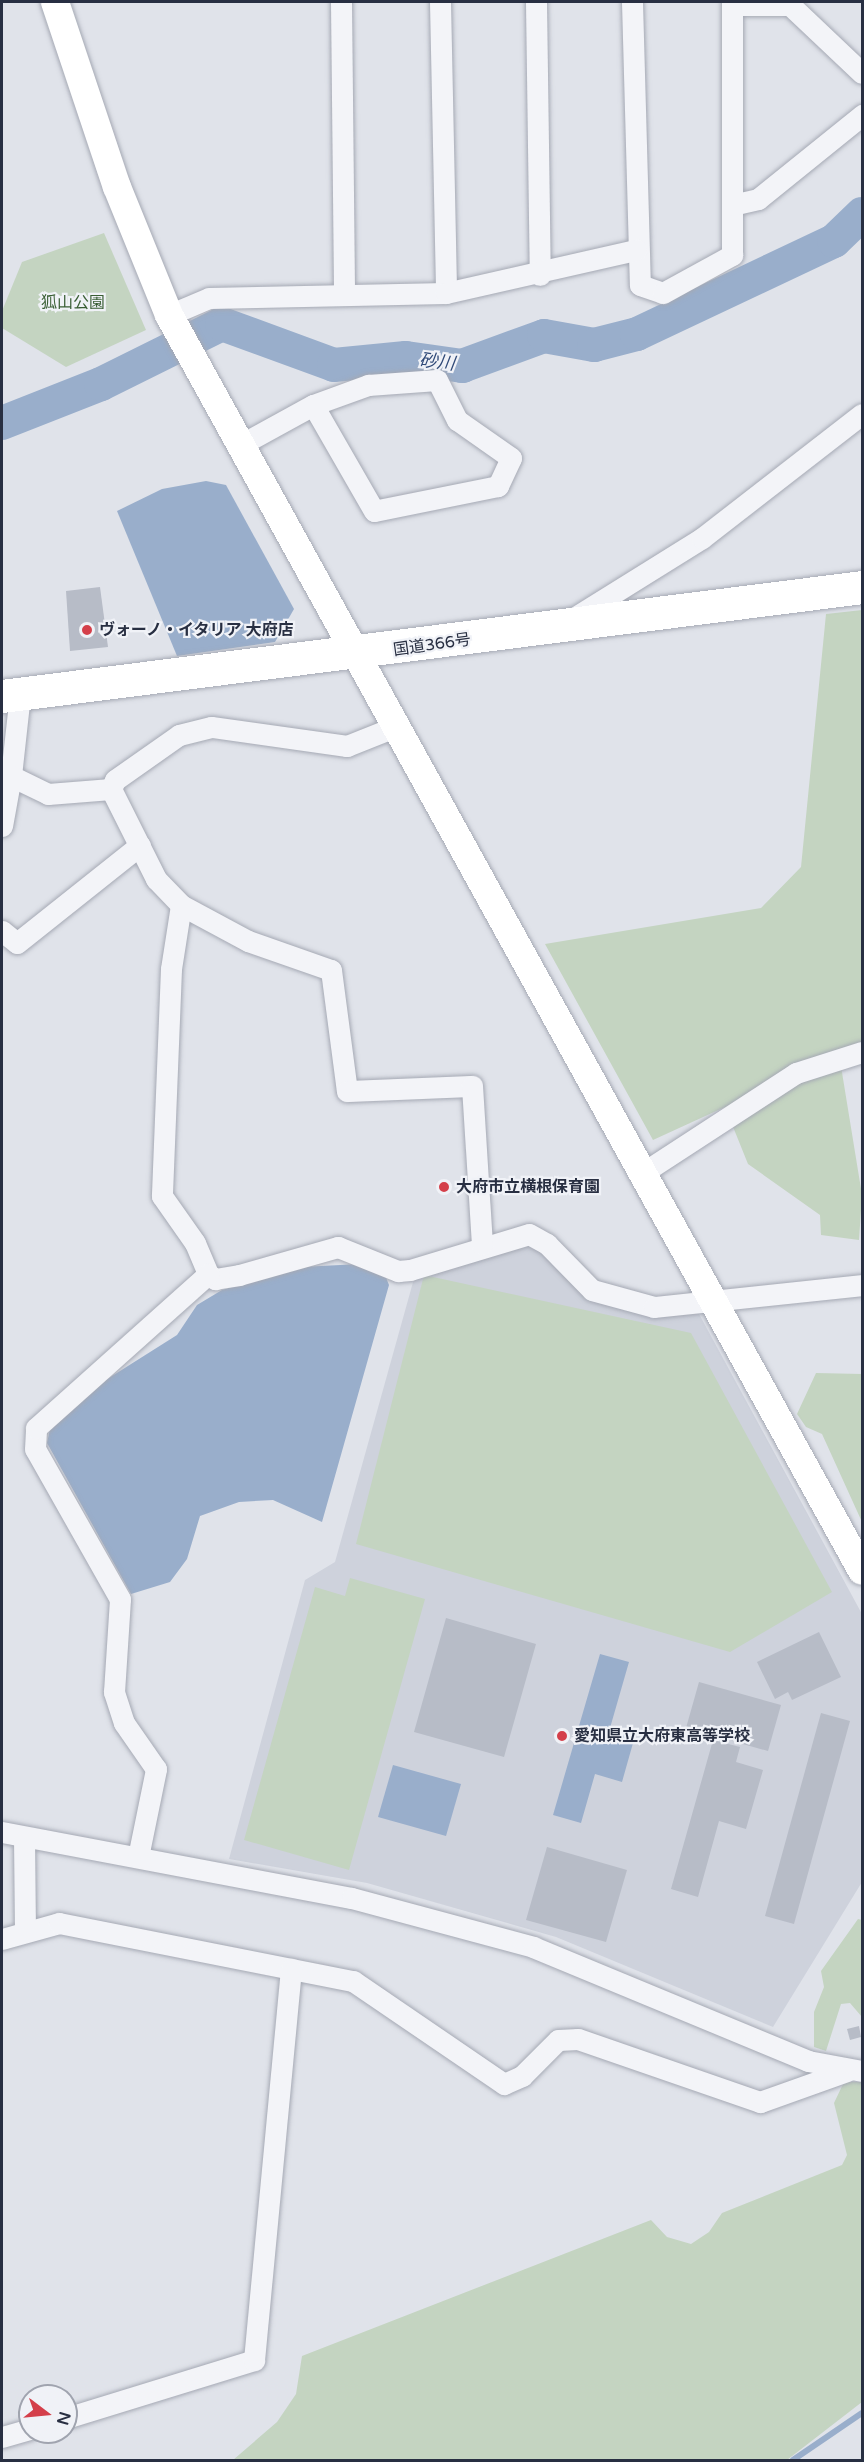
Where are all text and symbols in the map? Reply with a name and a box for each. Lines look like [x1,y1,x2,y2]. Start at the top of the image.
park label: 狐山公園 [41,293,105,313]
water label: 砂川 [418,349,456,375]
place label: ヴォーノ・イタリア 大府店 [99,620,295,640]
marker: ヴォーノ・イタリア 大府店 [80,623,94,637]
street label: 国道366号 [392,630,472,660]
place label: 大府市立横根保育園 [456,1177,600,1197]
marker: 大府市立横根保育園 [437,1180,451,1194]
place label: 愛知県立大府東高等学校 [574,1726,750,1746]
marker: 愛知県立大府東高等学校 [555,1729,569,1743]
north arrow [18,2384,78,2444]
text: N [52,2409,75,2427]

